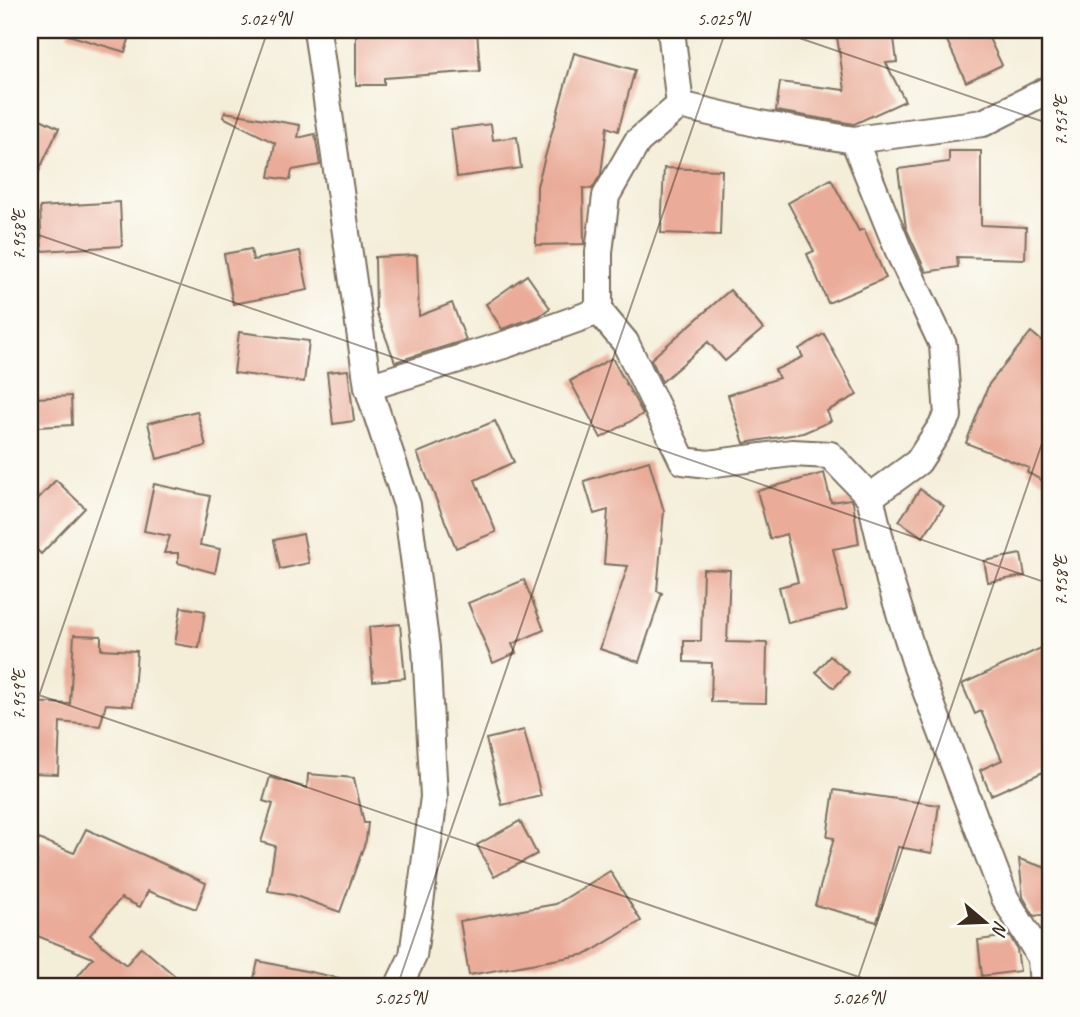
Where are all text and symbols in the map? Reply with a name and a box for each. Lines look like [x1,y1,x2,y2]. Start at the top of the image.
text: 5.024°N [239,8,294,30]
text: 5.025°N [697,8,752,30]
text: 7.957°E [1050,93,1072,146]
text: 7.958°E [8,207,30,260]
text: 7.958°E [1050,553,1072,606]
text: 7.959°E [8,667,30,720]
north arrow [950,888,1020,958]
text: N [986,918,1013,940]
text: 5.025°N [374,987,429,1009]
text: 5.026°N [832,987,887,1009]

